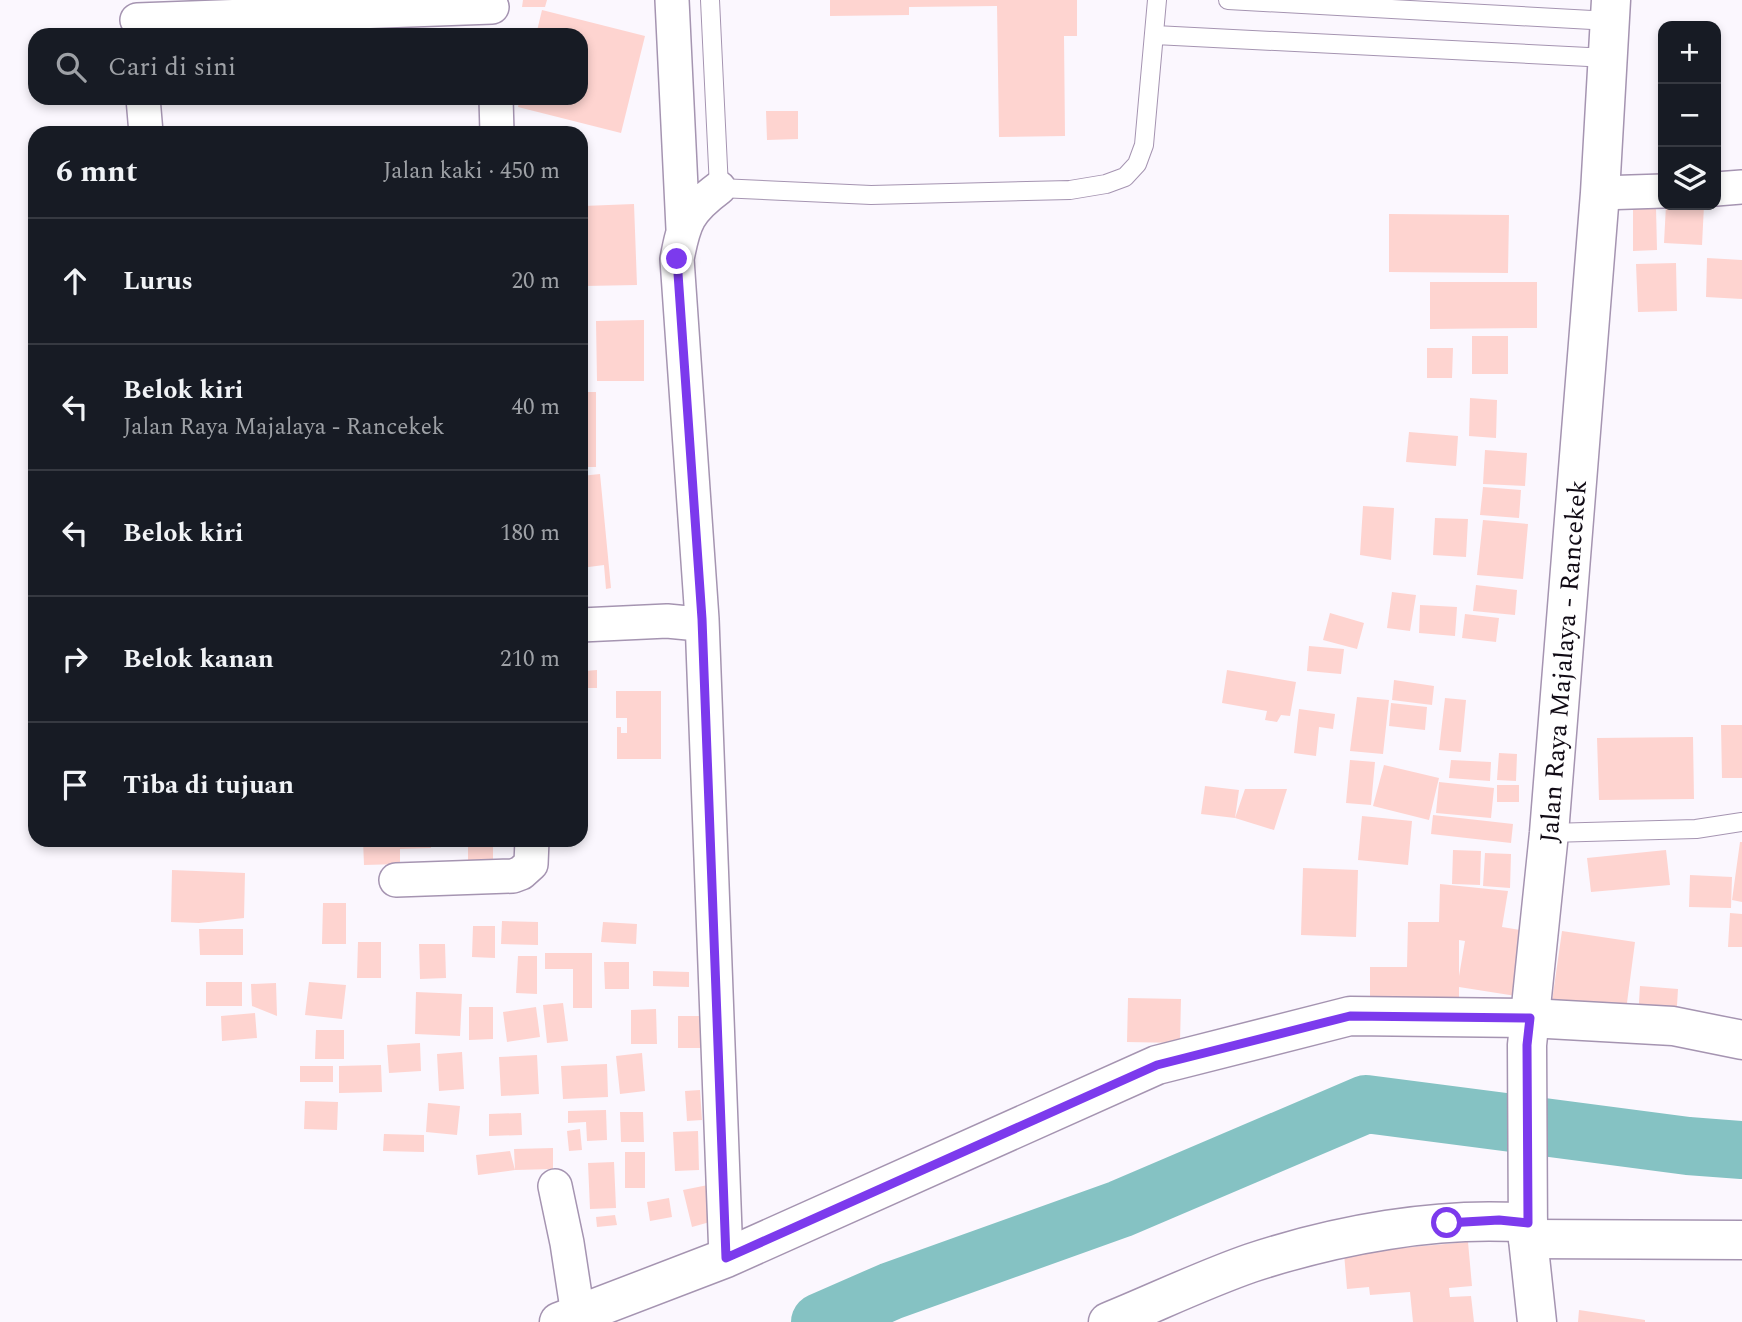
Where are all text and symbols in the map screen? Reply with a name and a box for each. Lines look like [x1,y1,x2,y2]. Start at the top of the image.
map controls [1658,21,1721,210]
button: + [1658,21,1721,84]
search box [28,28,588,105]
text: Cari di sini [108,47,236,87]
icon: search [52,48,90,86]
button: − [1658,84,1721,147]
button: layers [1658,147,1721,210]
text: 6 mnt [56,149,137,195]
text: Jalan kaki · 450 m [383,154,560,189]
route end [661,243,692,274]
text: Lurus [123,261,193,301]
icon: ahead [56,262,94,300]
text: 20 m [511,264,560,299]
text: Belok kiri [123,370,243,410]
icon: left [56,388,94,426]
text: 40 m [511,390,560,425]
text: Jalan Raya Majalaya - Rancekek [123,410,445,445]
street label: Jalan Raya Majalaya - Rancekek [1529,478,1598,845]
text: Belok kiri [123,513,243,553]
icon: left [56,514,94,552]
text: 180 m [500,516,560,551]
text: Belok kanan [123,639,274,679]
icon: right [56,640,94,678]
text: 210 m [500,642,560,677]
text: Tiba di tujuan [123,765,294,805]
icon: arrive [56,766,94,804]
route start [1431,1207,1462,1238]

